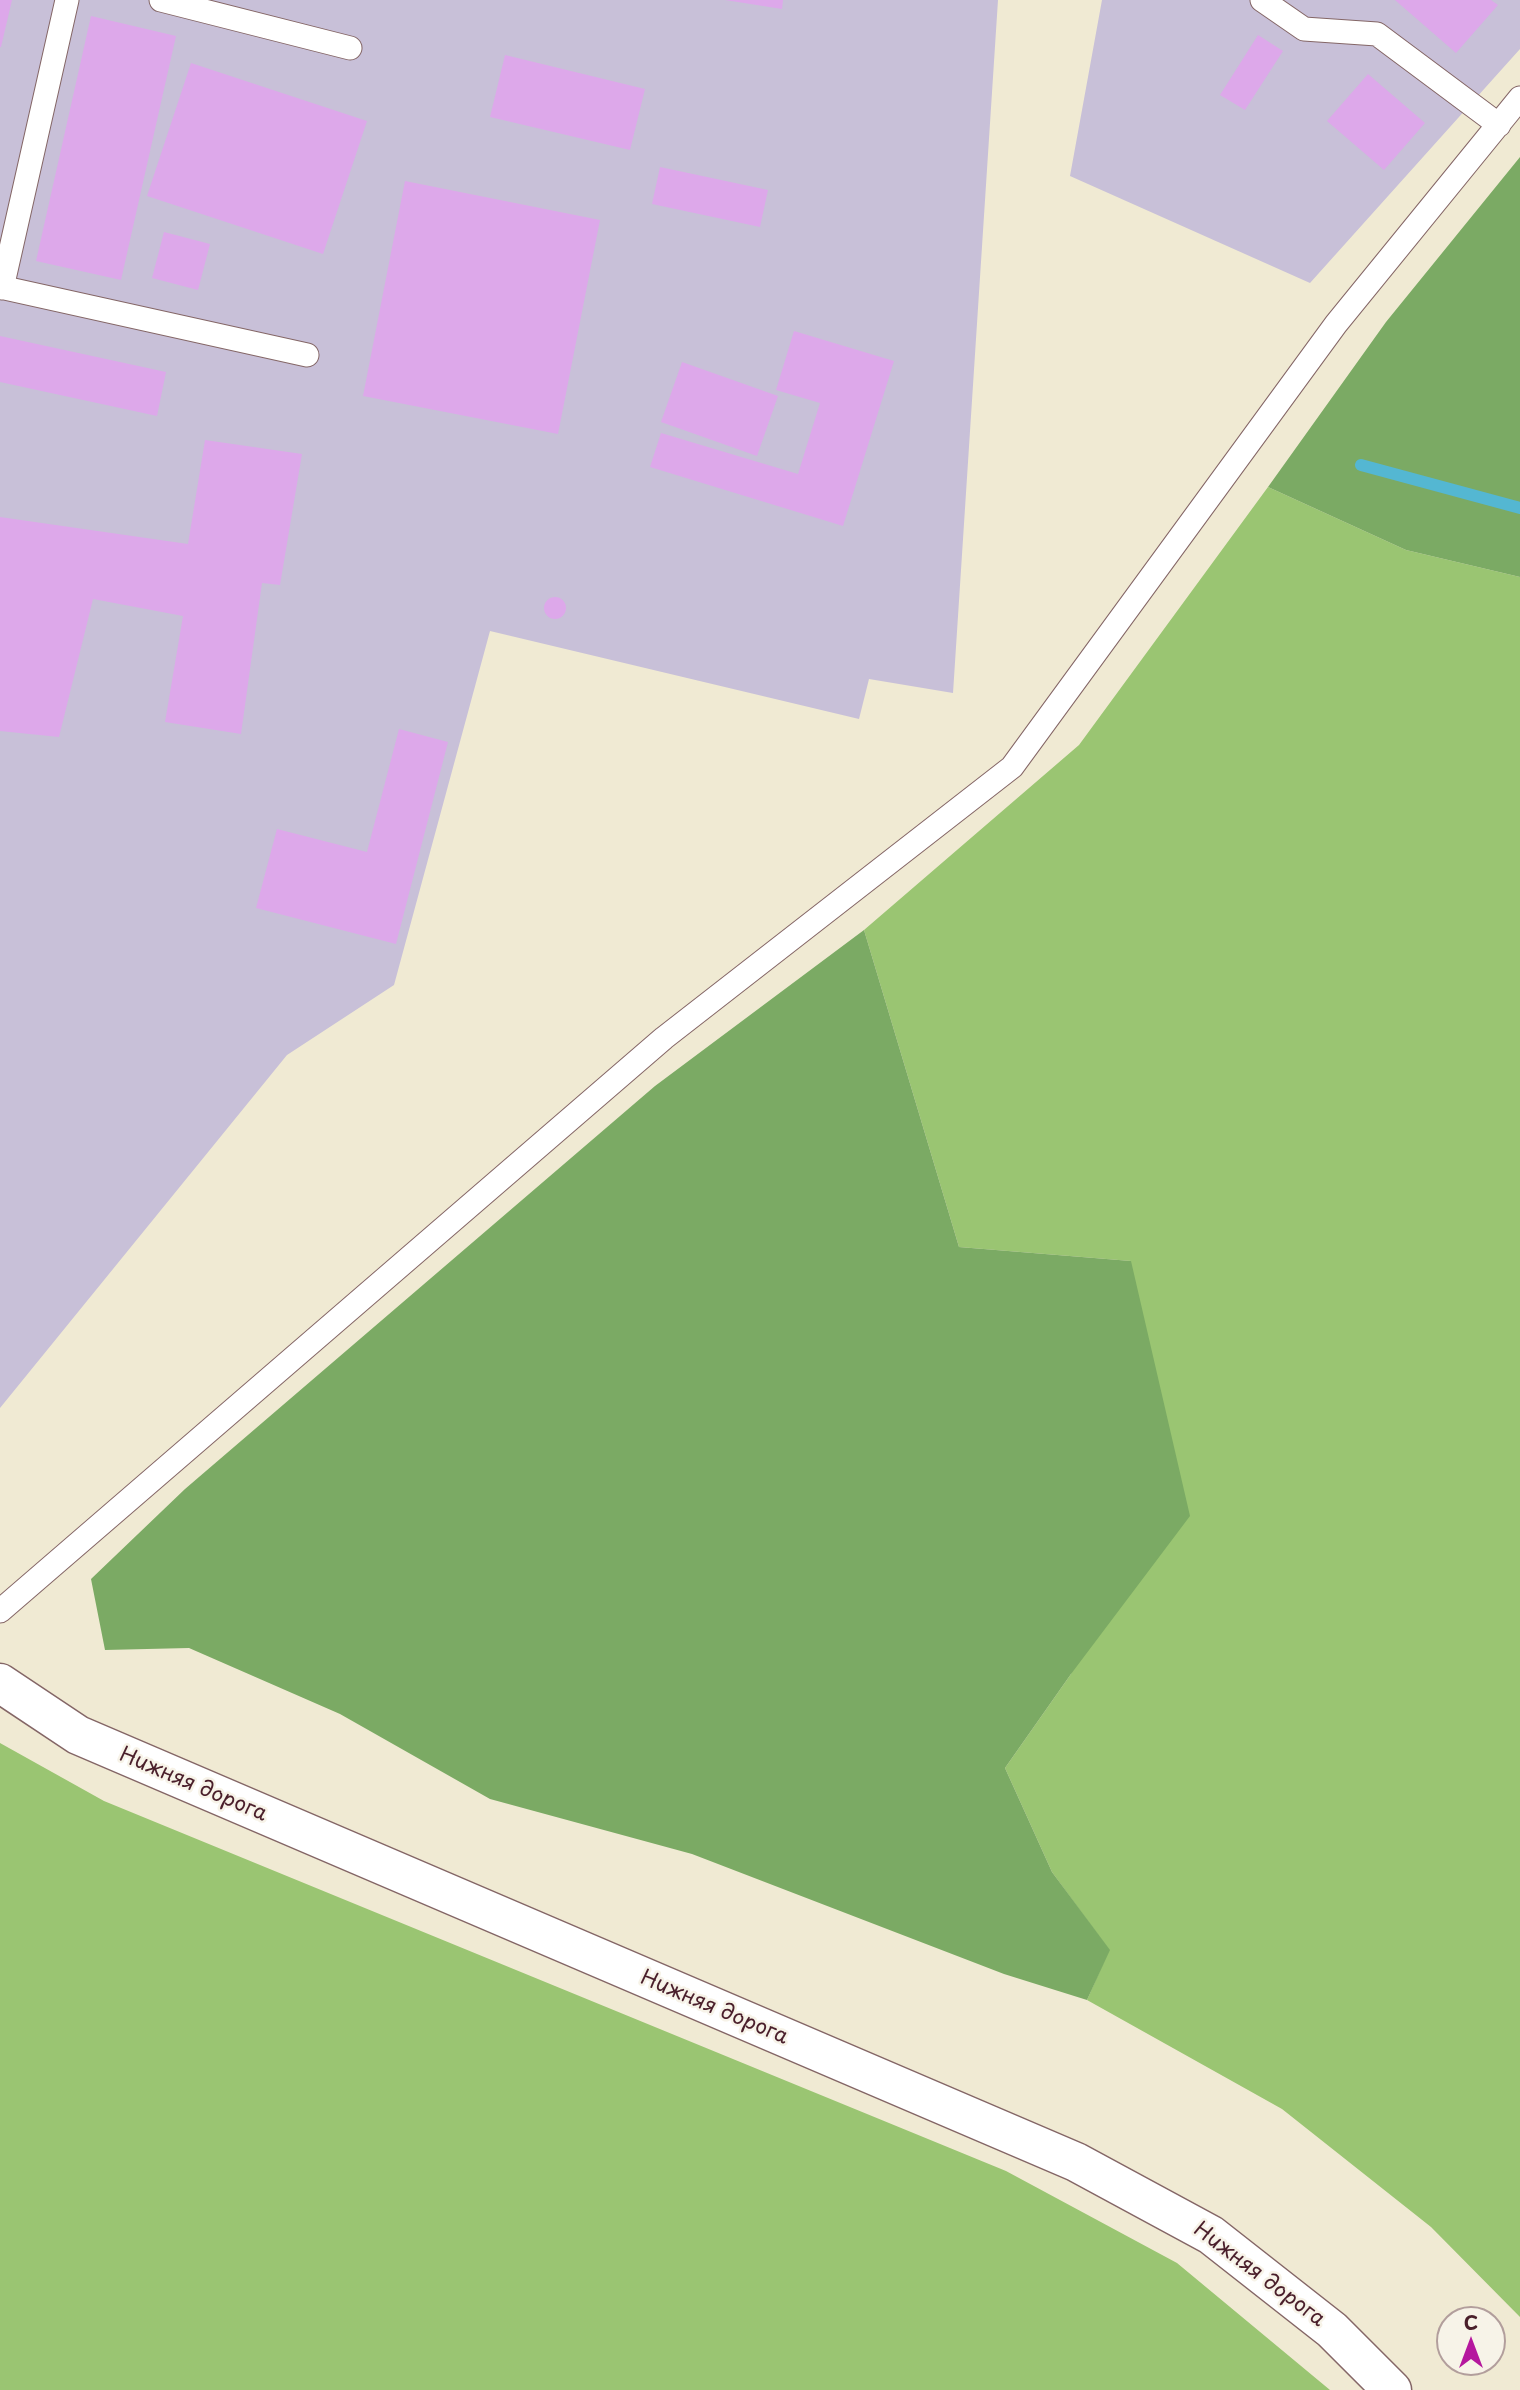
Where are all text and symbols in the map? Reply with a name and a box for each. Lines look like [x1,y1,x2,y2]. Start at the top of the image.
street label: Нижняя дорога [115,1742,271,1828]
street label: Нижняя дорога [636,1965,792,2051]
street label: Нижняя дорога [1188,2217,1330,2333]
north arrow [1436,2306,1506,2376]
text: С [1464,2308,1478,2336]

